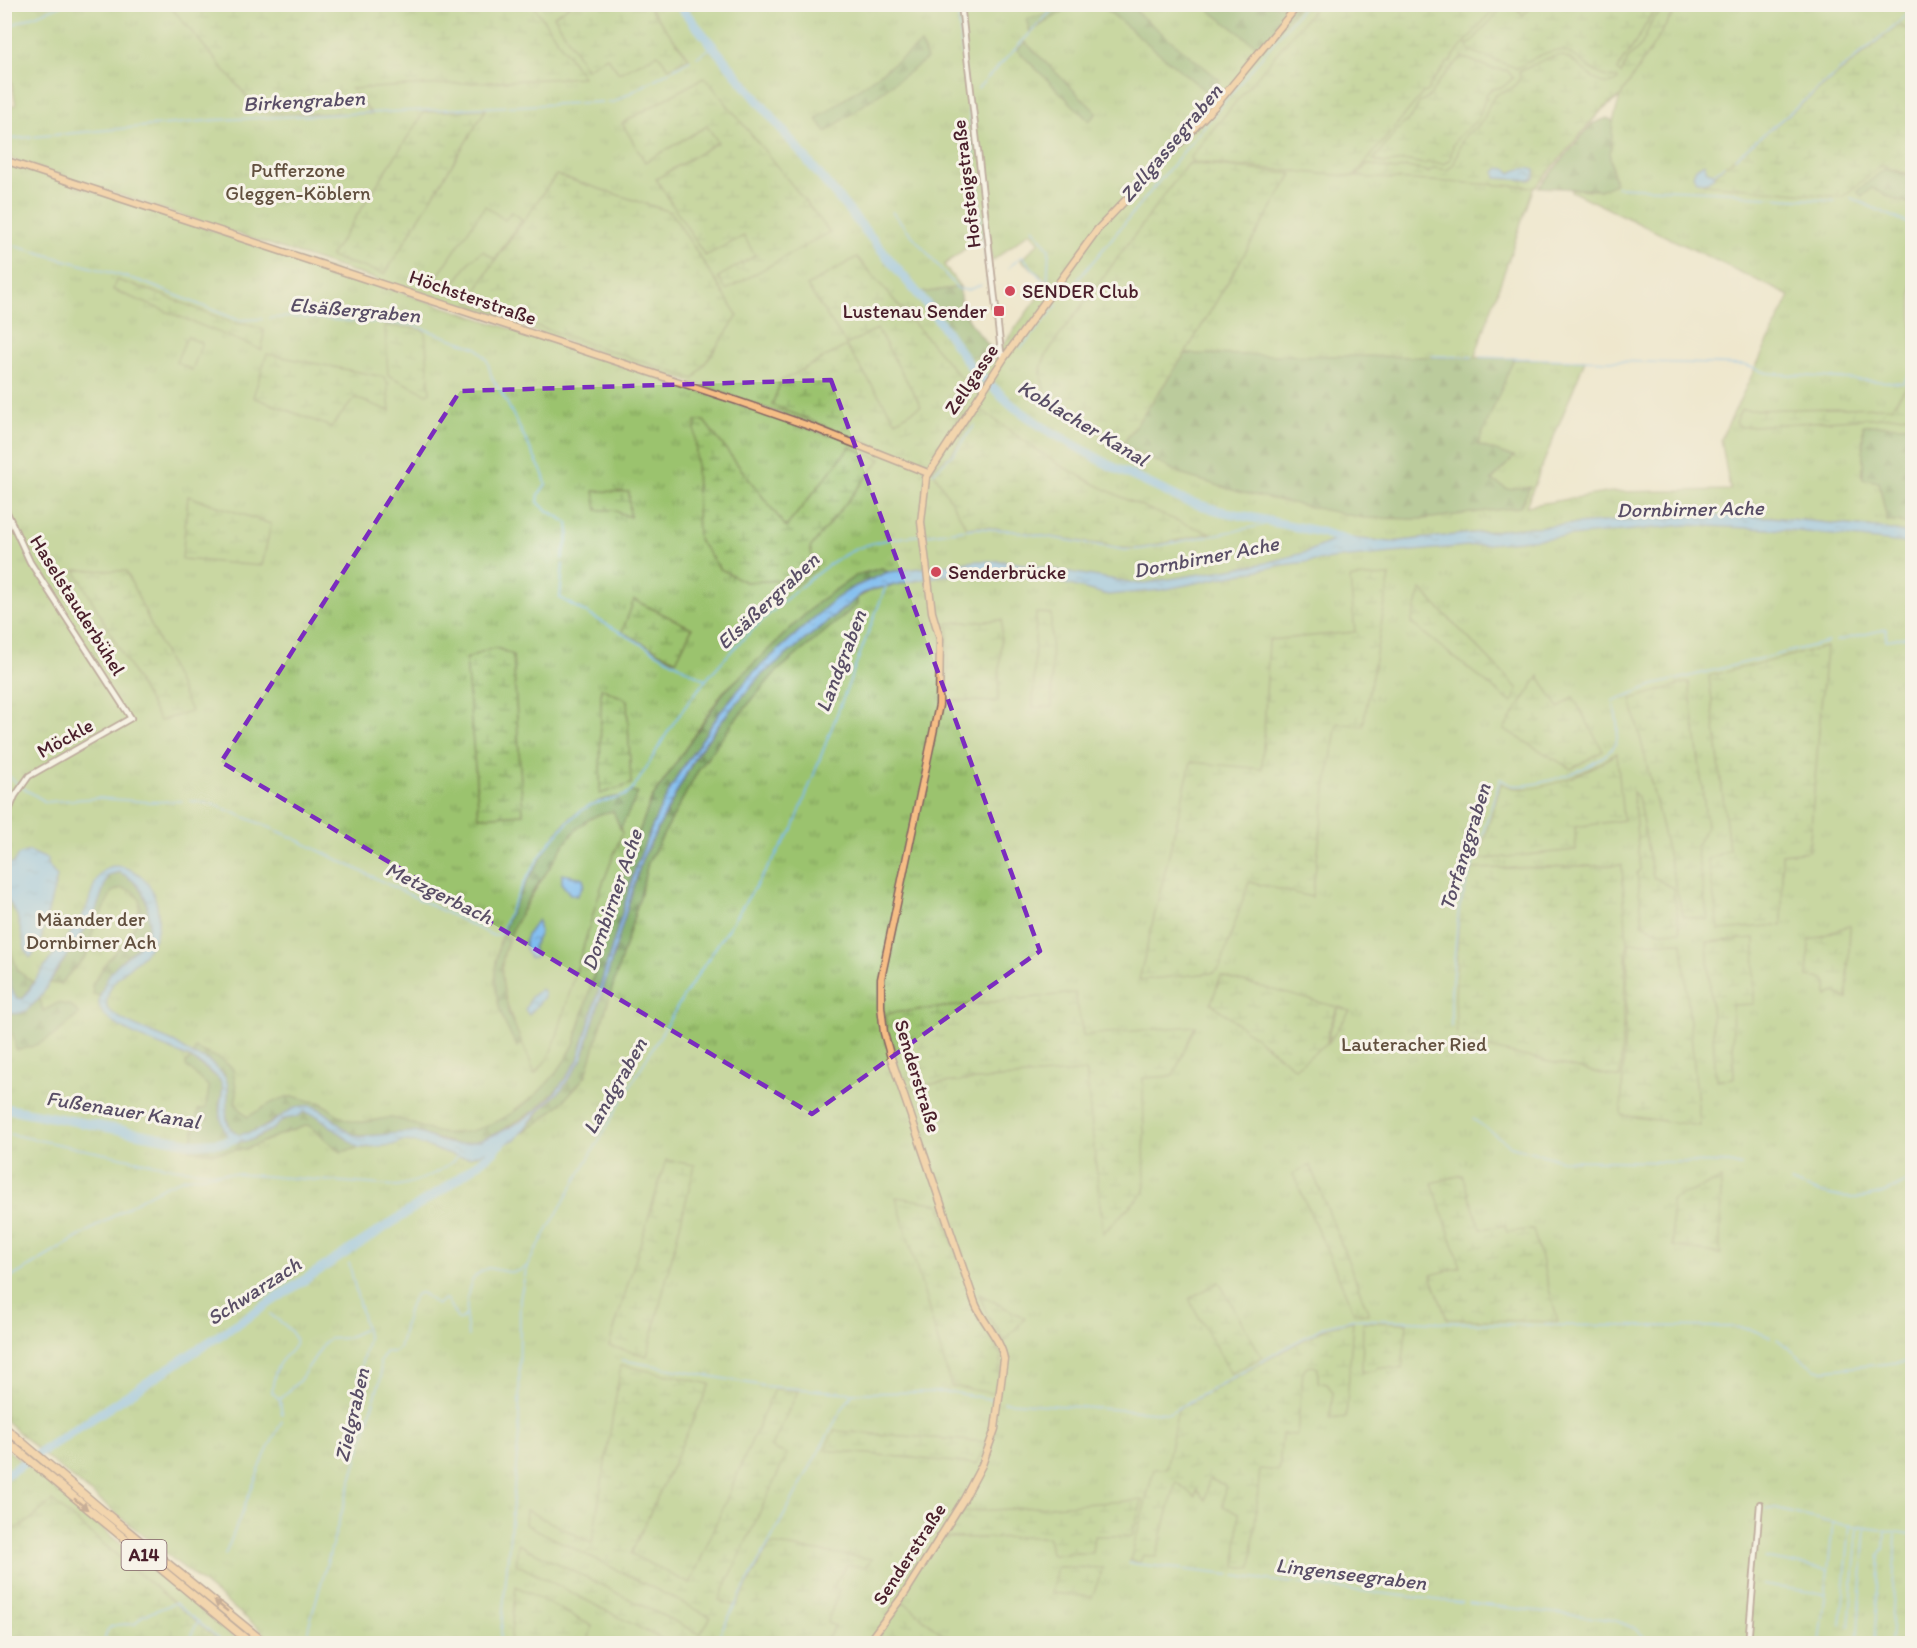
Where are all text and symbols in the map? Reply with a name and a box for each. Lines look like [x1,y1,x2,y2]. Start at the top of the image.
water label: Zellgassegraben [1114,78,1228,207]
water label: Birkengraben [242,85,366,116]
street label: Hofsteigstraße [946,118,986,250]
park label: Pufferzone Gleggen-Köblern [225,158,371,205]
street label: Höchsterstraße [406,264,540,330]
place label: SENDER Club [1022,279,1139,303]
marker: SENDER Club [1003,284,1017,298]
water label: Elsäßergraben [289,291,422,328]
place label: Lustenau Sender [843,299,987,323]
marker: Lustenau Sender [992,304,1006,318]
street label: Zellgasse [939,339,1003,419]
water label: Koblacher Kanal [1014,374,1155,472]
water label: Dornbirner Ache [1616,495,1765,522]
street label: Haselstauderbühel [25,530,131,680]
water label: Dornbirner Ache [1131,530,1282,583]
water label: Elsäßergraben [711,547,824,654]
place label: Senderbrücke [948,560,1066,584]
marker: Senderbrücke [929,565,943,579]
water label: Landgraben [810,605,872,715]
street label: Möckle [33,713,97,763]
water label: Torfanggraben [1433,779,1496,914]
water label: Dornbirner Ache [576,825,648,974]
water label: Metzgerbach [382,856,497,930]
park label: Mäander der Dornbirner Ach [26,907,156,954]
street label: Senderstraße [889,1017,947,1135]
water label: Landgraben [577,1032,653,1138]
park label: Lauteracher Ried [1341,1032,1487,1056]
water label: Fußenauer Kanal [44,1085,204,1134]
water label: Schwarzach [202,1251,306,1330]
water label: Zielgraben [329,1365,375,1464]
one-way arrow [73,1497,89,1510]
street label: Senderstraße [867,1499,951,1609]
road number: A14 [122,1540,166,1570]
water label: Lingenseegraben [1274,1552,1429,1595]
one-way arrow [214,1600,229,1613]

